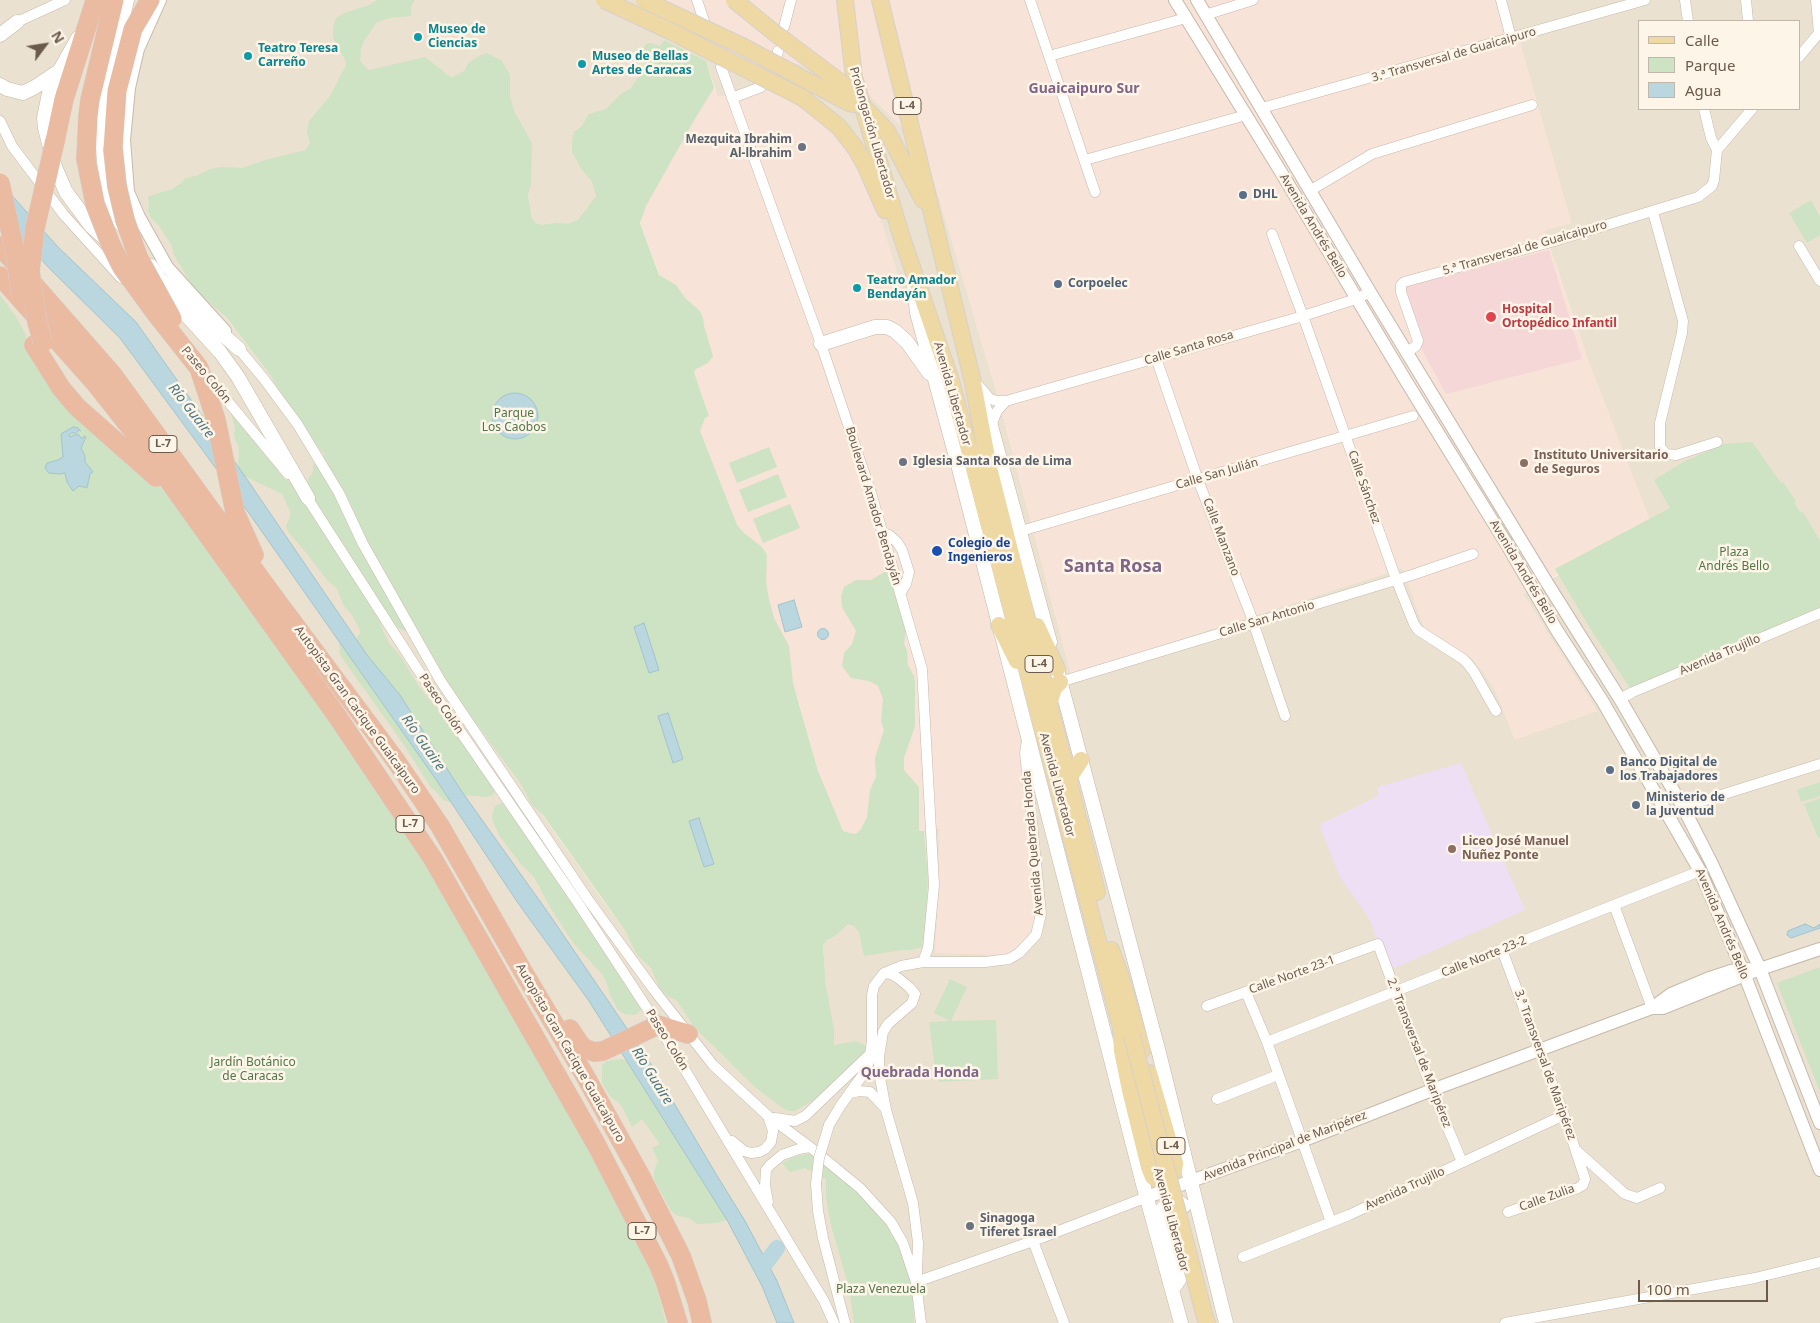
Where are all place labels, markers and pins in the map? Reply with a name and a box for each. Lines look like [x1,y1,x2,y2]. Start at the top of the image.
place label: Museo de Ciencias [428,23,486,51]
marker: Museo de Ciencias [412,31,424,43]
place label: Teatro Teresa Carreño [258,42,338,70]
marker: Teatro Teresa Carreño [242,50,254,62]
place label: Museo de Bellas Artes de Caracas [592,50,692,78]
marker: Museo de Bellas Artes de Caracas [576,58,588,70]
place label: Mezquita Ibrahim Al-lbrahim [686,133,792,161]
marker: Mezquita Ibrahim Al-lbrahim [796,141,808,153]
place label: DHL [1253,188,1278,202]
marker: DHL [1237,189,1249,201]
place label: Teatro Amador Bendayán [867,274,956,302]
place label: Corpoelec [1068,277,1128,291]
marker: Corpoelec [1052,278,1064,290]
marker: Teatro Amador Bendayán [851,282,863,294]
place label: Hospital Ortopédico Infantil [1502,303,1617,331]
marker: Hospital Ortopédico Infantil [1484,310,1498,324]
place label: Instituto Universitario de Seguros [1534,449,1668,477]
place label: Iglesia Santa Rosa de Lima [913,455,1072,469]
marker: Iglesia Santa Rosa de Lima [897,456,909,468]
marker: Instituto Universitario de Seguros [1518,457,1530,469]
place label: Colegio de Ingenieros [948,537,1012,565]
marker: Colegio de Ingenieros [930,544,944,558]
place label: Banco Digital de los Trabajadores [1620,756,1718,784]
marker: Banco Digital de los Trabajadores [1604,764,1616,776]
place label: Ministerio de la Juventud [1646,791,1725,819]
marker: Ministerio de la Juventud [1630,799,1642,811]
place label: Liceo José Manuel Nuñez Ponte [1462,835,1569,863]
marker: Liceo José Manuel Nuñez Ponte [1446,843,1458,855]
place label: Sinagoga Tiferet Israel [980,1212,1057,1240]
marker: Sinagoga Tiferet Israel [964,1220,976,1232]

